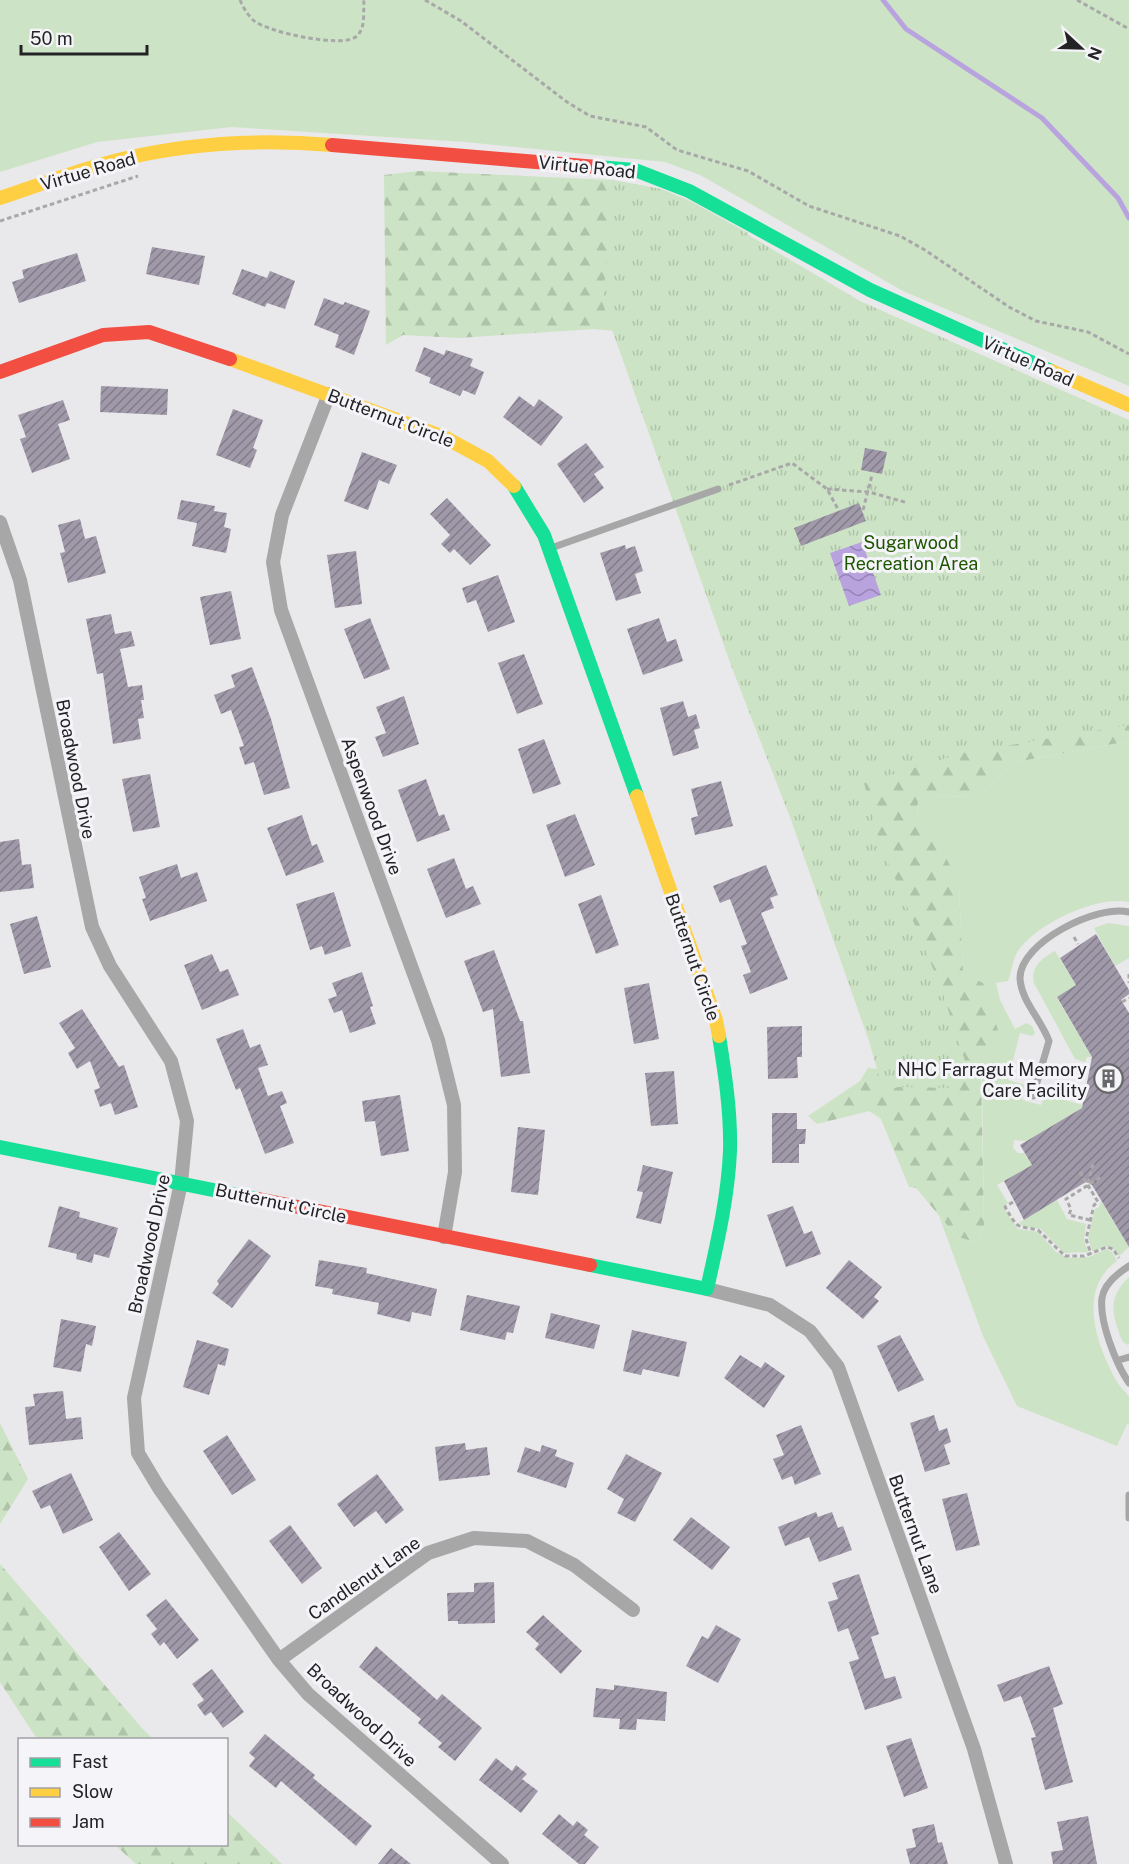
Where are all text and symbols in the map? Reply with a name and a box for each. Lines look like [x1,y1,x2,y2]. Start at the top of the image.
scale bar [21,18,147,56]
north arrow [1051,18,1111,78]
text: 50 m [30,28,73,49]
text: N [1083,44,1106,63]
street label: Virtue Road [38,147,138,195]
street label: Virtue Road [537,151,637,183]
street label: Virtue Road [979,331,1077,391]
street label: Butternut Circle [325,384,457,452]
park label: Sugarwood Recreation Area [844,532,978,574]
street label: Broadwood Drive [52,697,100,841]
street label: Aspenwood Drive [337,734,407,878]
street label: Butternut Circle [661,890,725,1024]
place label: NHC Farragut Memory Care Facility [897,1059,1087,1101]
building icon: NHC Farragut Memory Care Facility [1092,1063,1124,1095]
street label: Broadwood Drive [124,1172,174,1316]
street label: Butternut Circle [213,1179,349,1227]
street label: Butternut Lane [885,1471,947,1597]
street label: Candlenut Lane [304,1532,424,1624]
street label: Broadwood Drive [303,1659,421,1771]
legend [18,1738,228,1846]
text: Fast [72,1751,108,1772]
text: Slow [72,1781,113,1802]
text: Jam [72,1811,105,1832]

